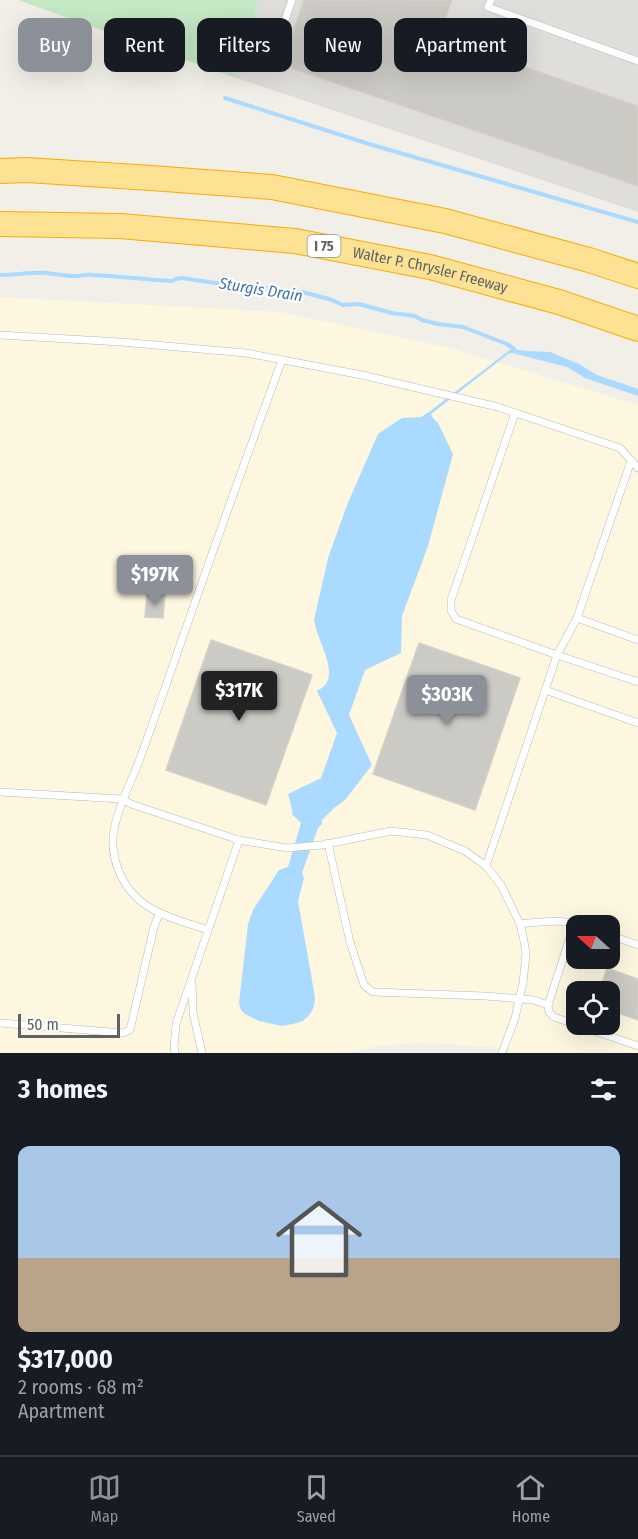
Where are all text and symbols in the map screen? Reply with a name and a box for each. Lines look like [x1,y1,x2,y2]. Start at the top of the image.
chip: Buy [18,18,92,72]
chip: Rent [104,18,185,72]
chip: Filters [197,18,292,72]
chip: New [304,18,382,72]
chip: Apartment [394,18,527,72]
road number: I 75 [308,235,340,257]
street label: Walter P. Chrysler Freeway [351,243,510,297]
water label: Sturgis Drain [217,273,304,305]
pin: $197K [113,555,197,606]
text: $197K [131,562,179,586]
pin: $317K [197,671,281,722]
pin: $303K [405,675,489,726]
text: $317K [215,678,263,702]
text: $303K [421,682,473,706]
north arrow [566,915,620,969]
map controls [566,915,620,1035]
button: locate [566,981,620,1035]
scale bar [18,1011,120,1038]
text: 50 m [27,1015,59,1034]
icon: filters [587,1073,620,1106]
text: 3 homes [18,1074,108,1105]
icon: home [265,1185,373,1293]
text: $317,000 [18,1344,113,1375]
text: 2 rooms · 68 m² [18,1375,144,1399]
text: Apartment [18,1399,105,1423]
tab: Map [88,1471,121,1526]
tab: Saved [297,1471,336,1526]
tab: Home [512,1471,550,1526]

